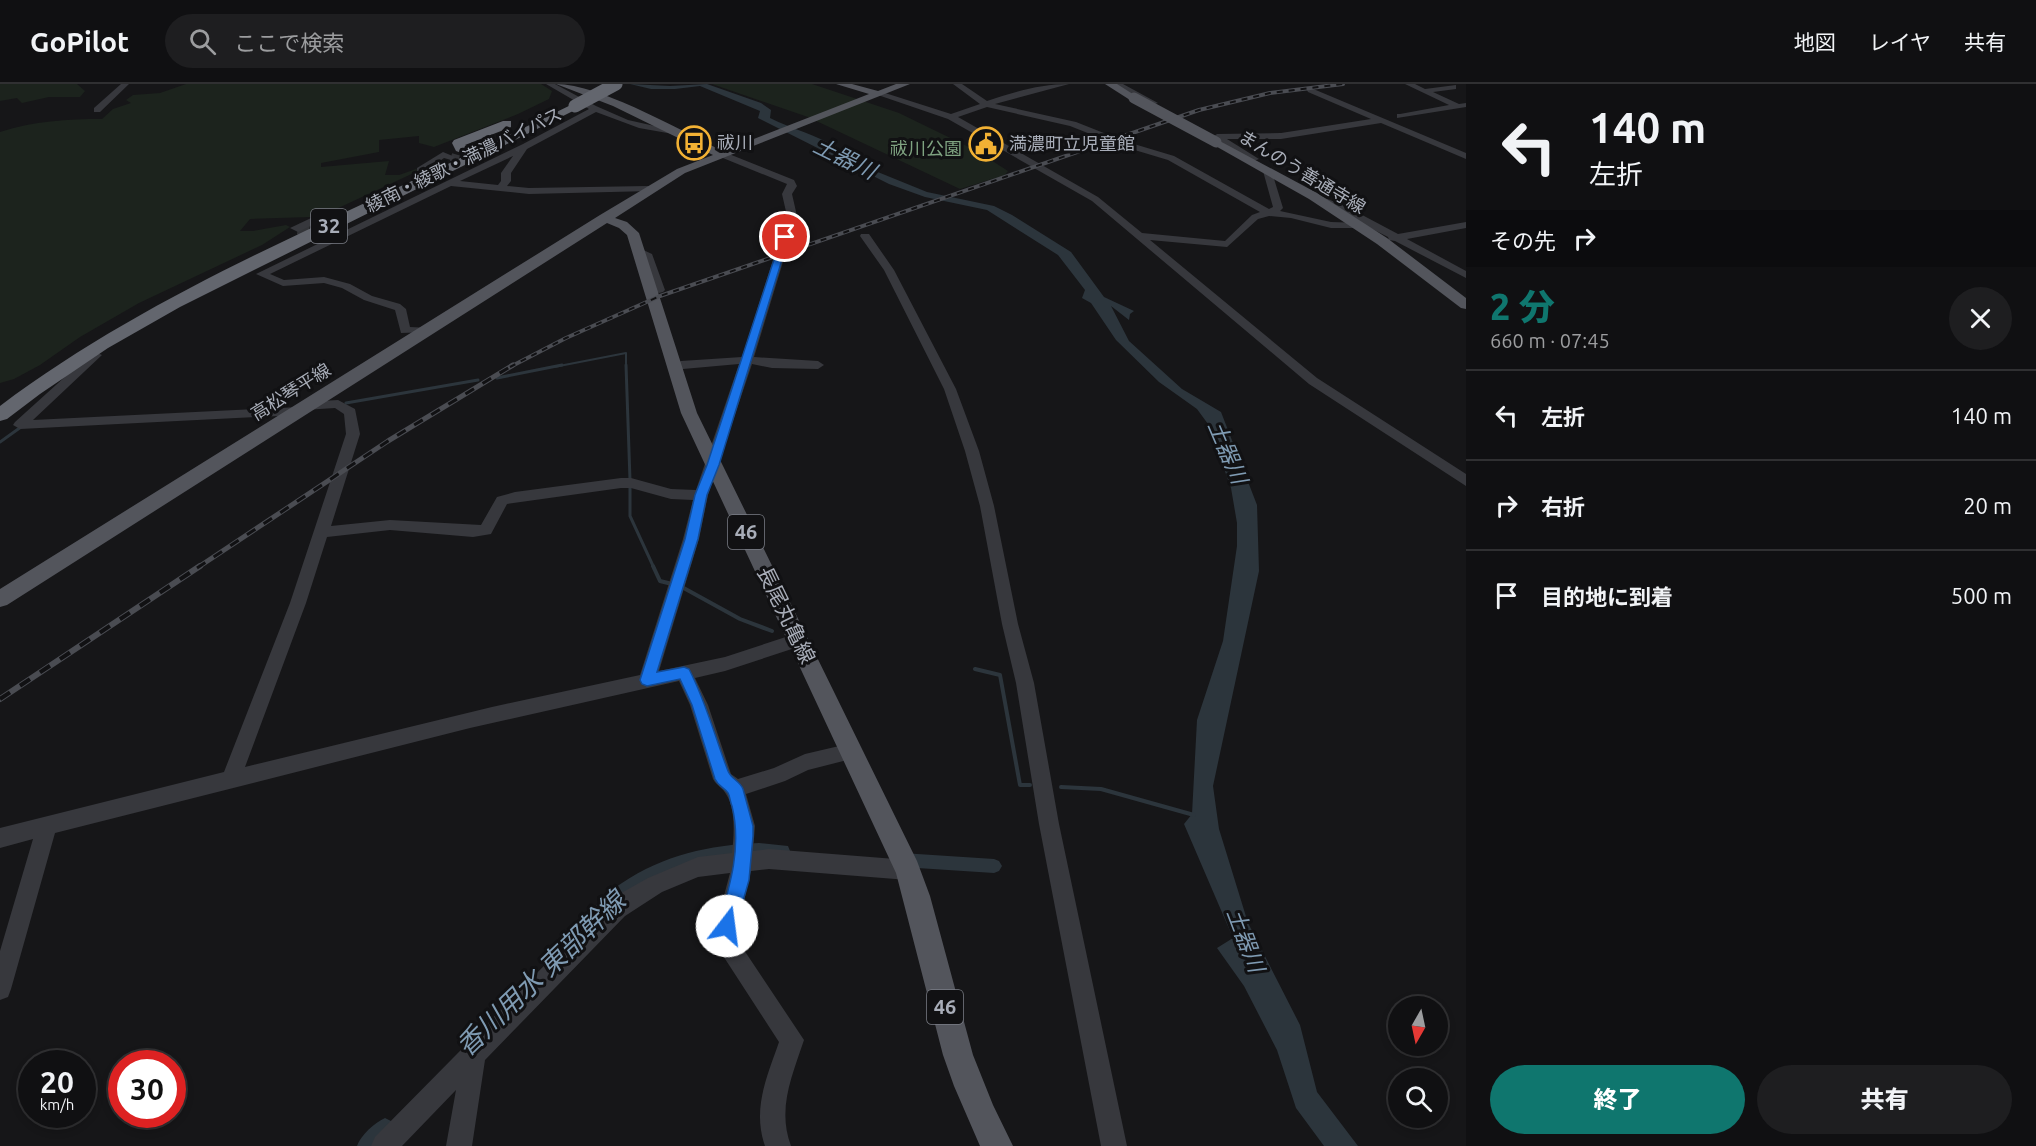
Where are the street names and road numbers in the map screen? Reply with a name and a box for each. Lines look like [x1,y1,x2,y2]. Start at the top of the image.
street label: 綾南・綾歌・満濃バイパス [362,103,565,215]
street label: まんのう善通寺線 [1236,125,1369,217]
road number: 32 [311,209,347,243]
street label: 高松琴平線 [247,359,334,423]
road number: 46 [728,515,764,549]
street label: 長尾丸亀線 [753,562,821,667]
road number: 46 [927,990,963,1024]

